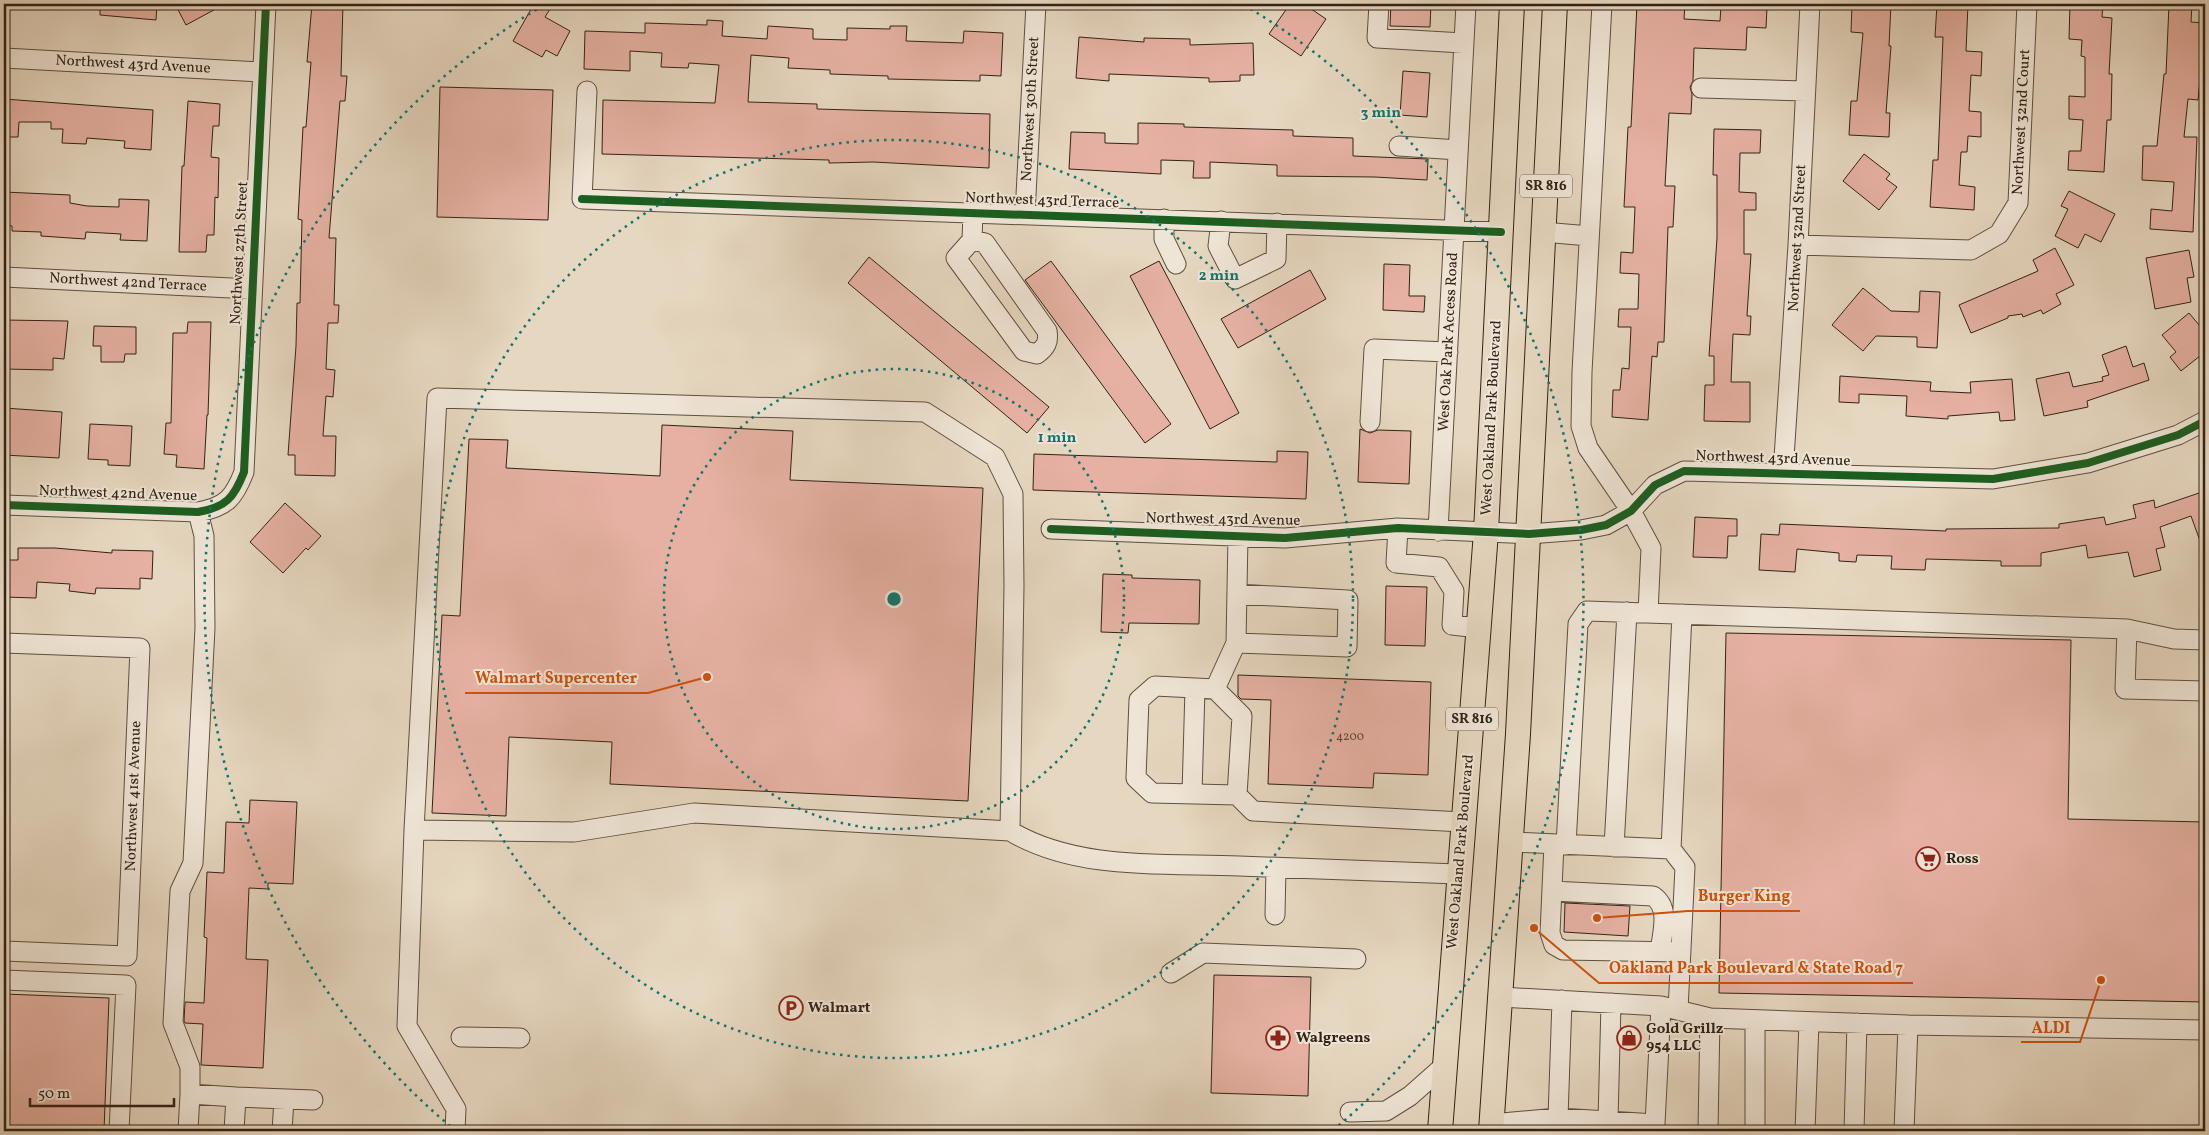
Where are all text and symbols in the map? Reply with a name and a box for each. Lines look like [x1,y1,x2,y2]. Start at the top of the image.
street label: Northwest 30th Street [1017,36,1045,182]
street label: Northwest 32nd Court [2008,48,2036,196]
street label: Northwest 43rd Avenue [55,50,211,80]
text: 3 min [1361,103,1401,124]
street label: Northwest 32nd Street [1784,164,1812,312]
road number: SR 816 [1520,175,1572,198]
street label: Northwest 27th Street [226,181,254,325]
street label: Northwest 43rd Terrace [965,188,1119,214]
street label: West Oak Park Access Road [1434,252,1464,432]
text: 2 min [1199,266,1239,287]
street label: Northwest 42nd Terrace [49,268,207,298]
street label: West Oakland Park Boulevard [1476,320,1508,516]
text: 1 min [1038,428,1076,449]
street label: Northwest 43rd Avenue [1695,446,1851,472]
street label: Northwest 42nd Avenue [38,481,198,507]
street label: Northwest 43rd Avenue [1145,508,1301,532]
centre of rings [885,590,903,608]
callout: Walmart Supercenter [465,662,648,693]
text: Walmart Supercenter [475,668,637,690]
road number: SR 816 [1446,708,1498,731]
street label: Northwest 41st Avenue [121,720,147,872]
house number: 4200 [1336,729,1364,745]
street label: West Oakland Park Boulevard [1442,754,1480,950]
supermarket icon: Ross [1915,846,1941,872]
place label: Ross [1946,849,1979,870]
callout: Burger King [1688,880,1800,911]
text: Burger King [1698,886,1790,908]
callout: Oakland Park Boulevard & State Road 7 [1599,952,1913,983]
text: Oakland Park Boulevard & State Road 7 [1609,958,1903,980]
parking icon: Walmart [778,995,804,1021]
place label: Walmart [808,998,871,1019]
callout: ALDI [2021,1011,2080,1042]
text: ALDI [2032,1018,2070,1040]
place label: Gold Grillz 954 LLC [1646,1019,1724,1057]
pharmacy icon: Walgreens [1265,1025,1291,1051]
shop icon: Gold Grillz 954 LLC [1616,1025,1642,1051]
place label: Walgreens [1296,1028,1371,1049]
scale bar [30,1075,174,1107]
text: 50 m [38,1084,70,1105]

